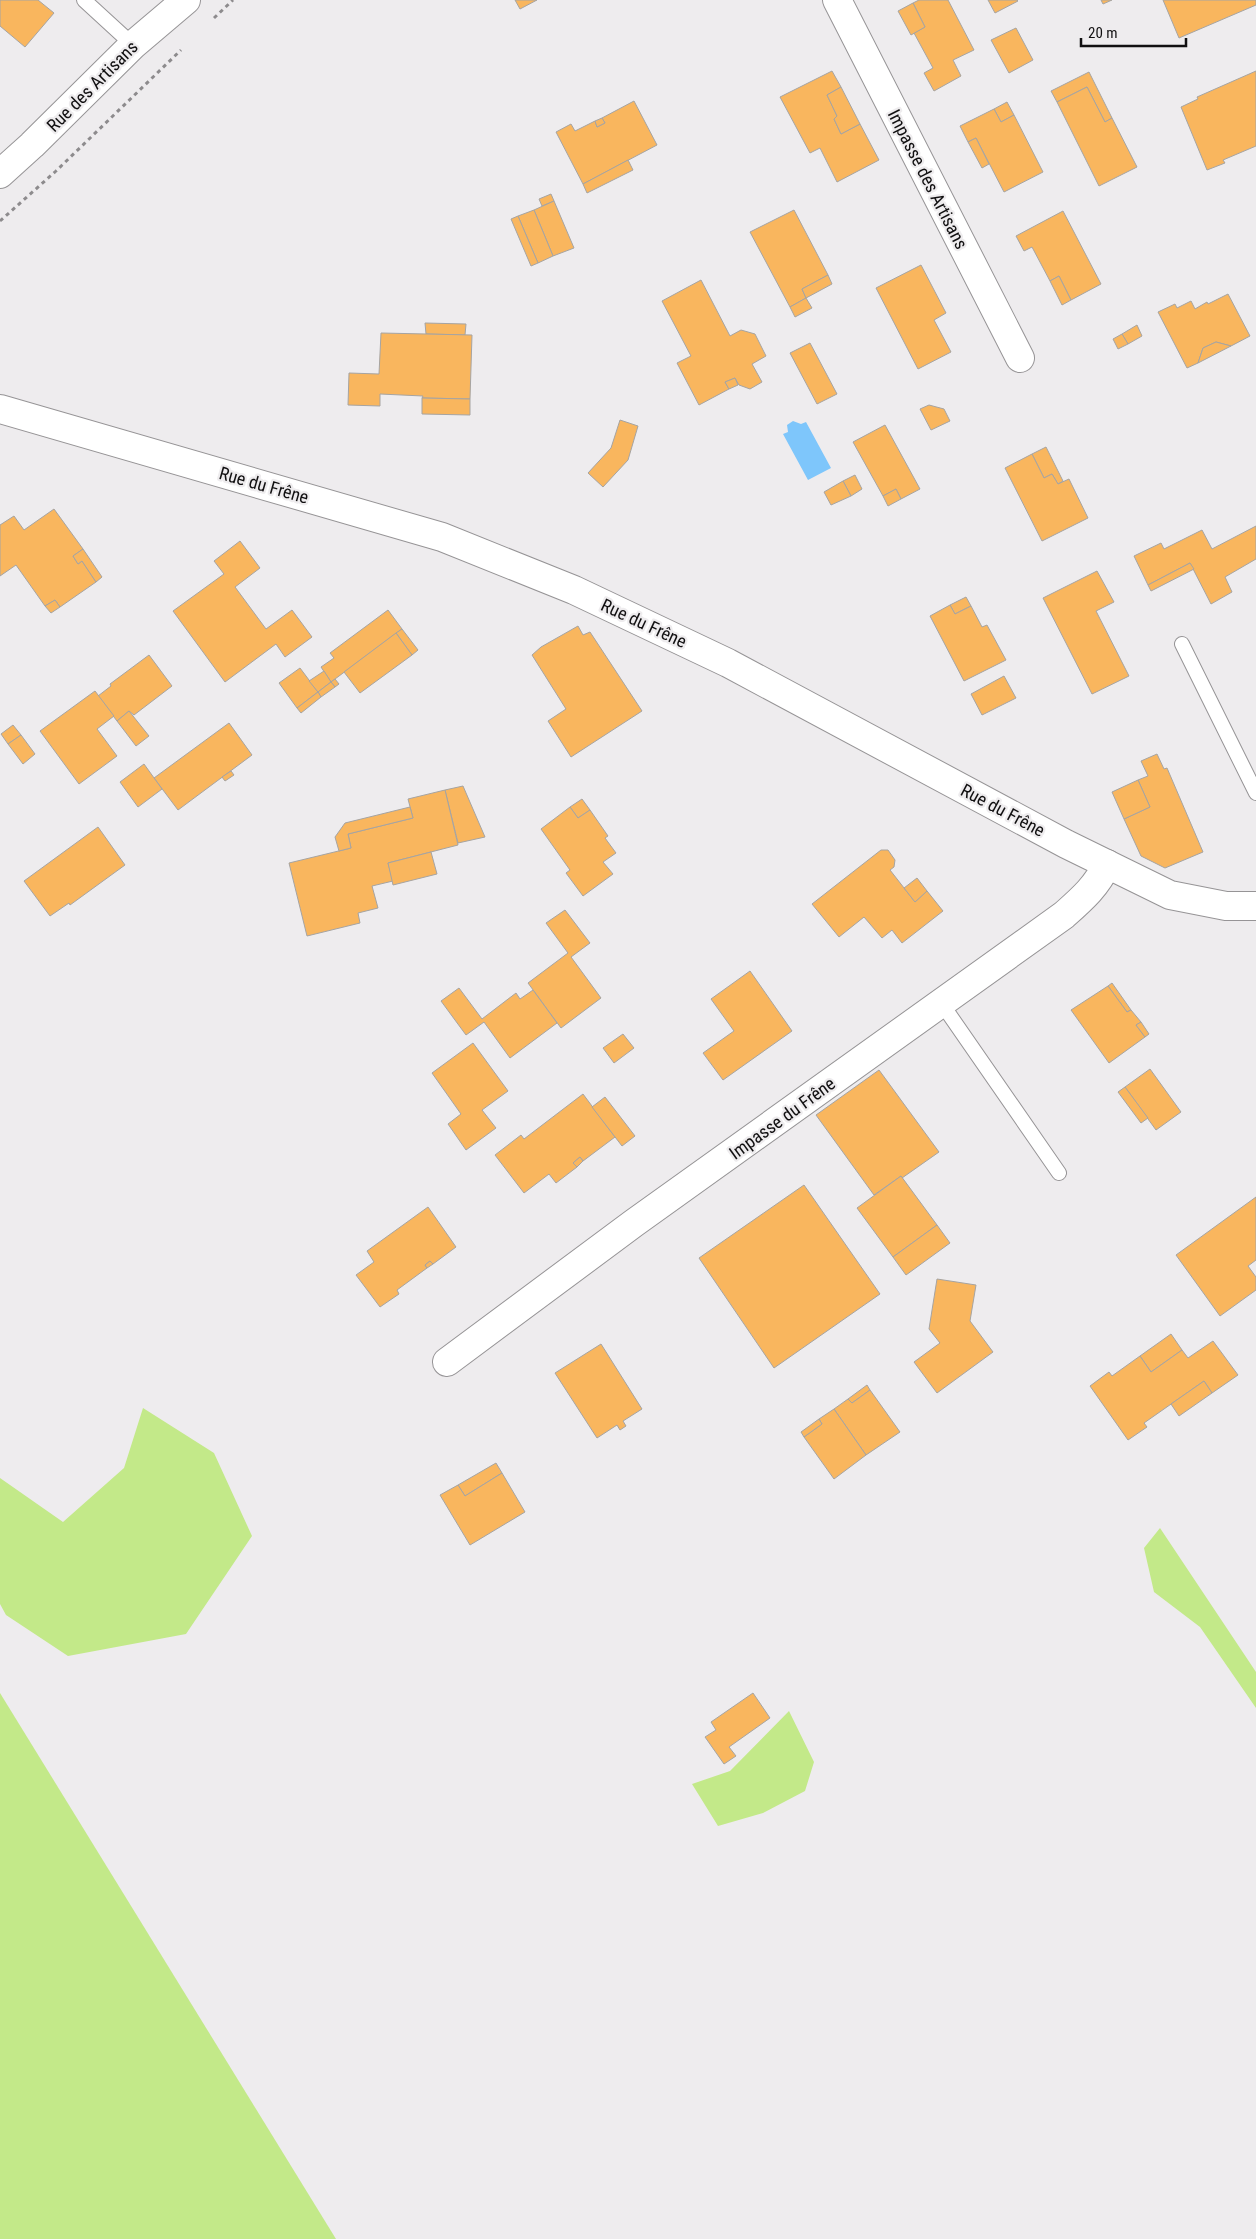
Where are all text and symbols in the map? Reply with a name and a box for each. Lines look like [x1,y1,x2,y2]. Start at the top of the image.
scale bar [1081,15,1186,47]
text: 20 m [1088,24,1118,42]
street label: Rue des Artisans [42,36,142,136]
street label: Impasse des Artisans [884,106,972,252]
street label: Rue du Frêne [217,462,311,508]
street label: Rue du Frêne [598,594,690,652]
street label: Rue du Frêne [957,779,1049,841]
street label: Impasse du Frêne [725,1073,839,1163]

